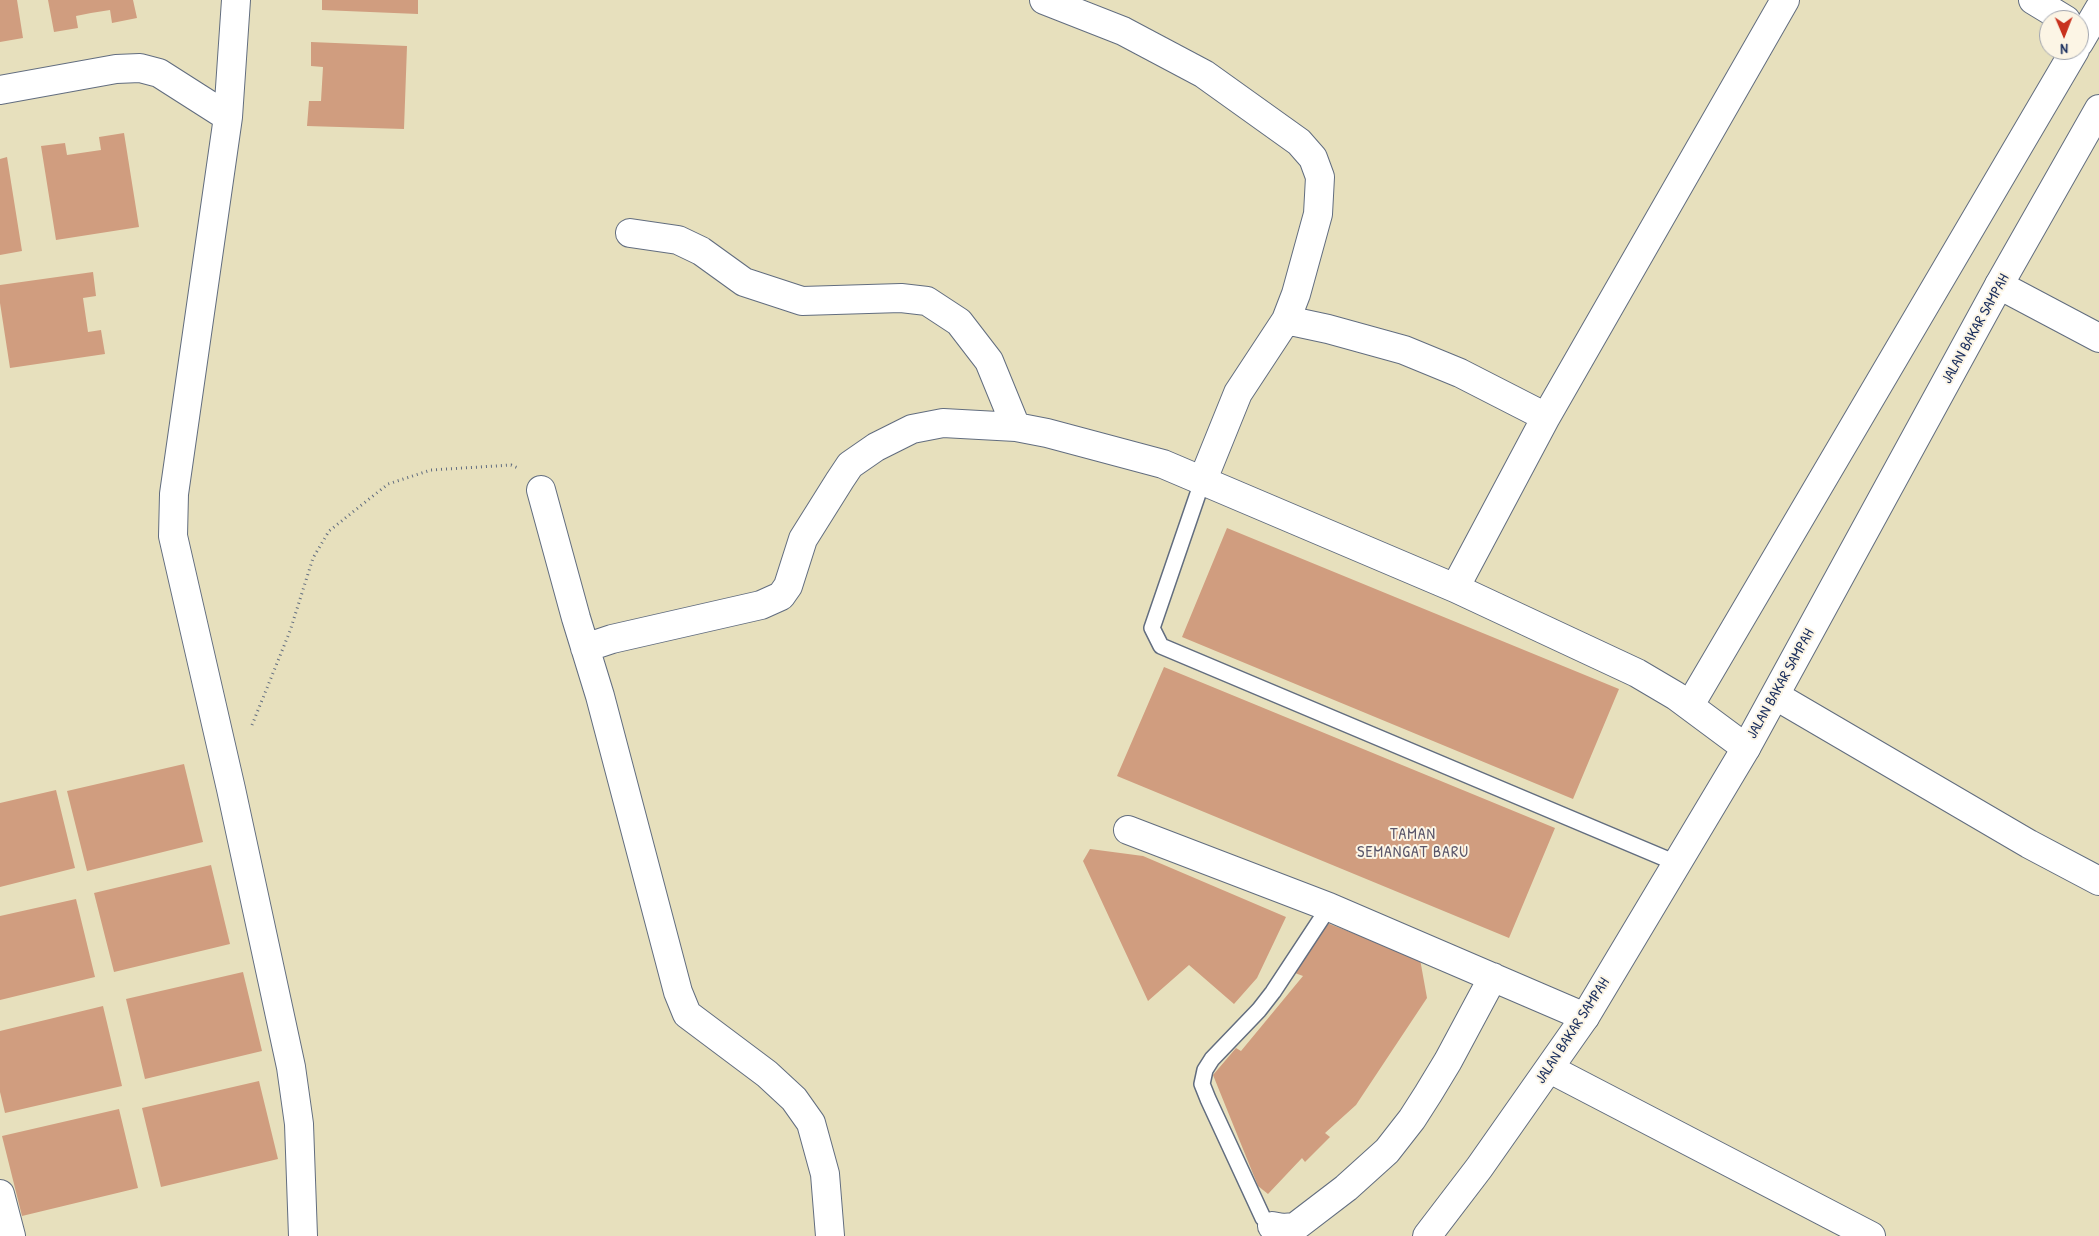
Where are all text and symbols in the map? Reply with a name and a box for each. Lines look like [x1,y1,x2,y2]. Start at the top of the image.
north arrow [2039,10,2089,60]
text: N [2060,40,2068,59]
street label: JALAN BAKAR SAMPAH [1938,271,2014,387]
street label: JALAN BAKAR SAMPAH [1743,626,1819,742]
district label: TAMAN SEMANGAT BARU [1355,825,1471,863]
street label: JALAN BAKAR SAMPAH [1532,975,1614,1087]

